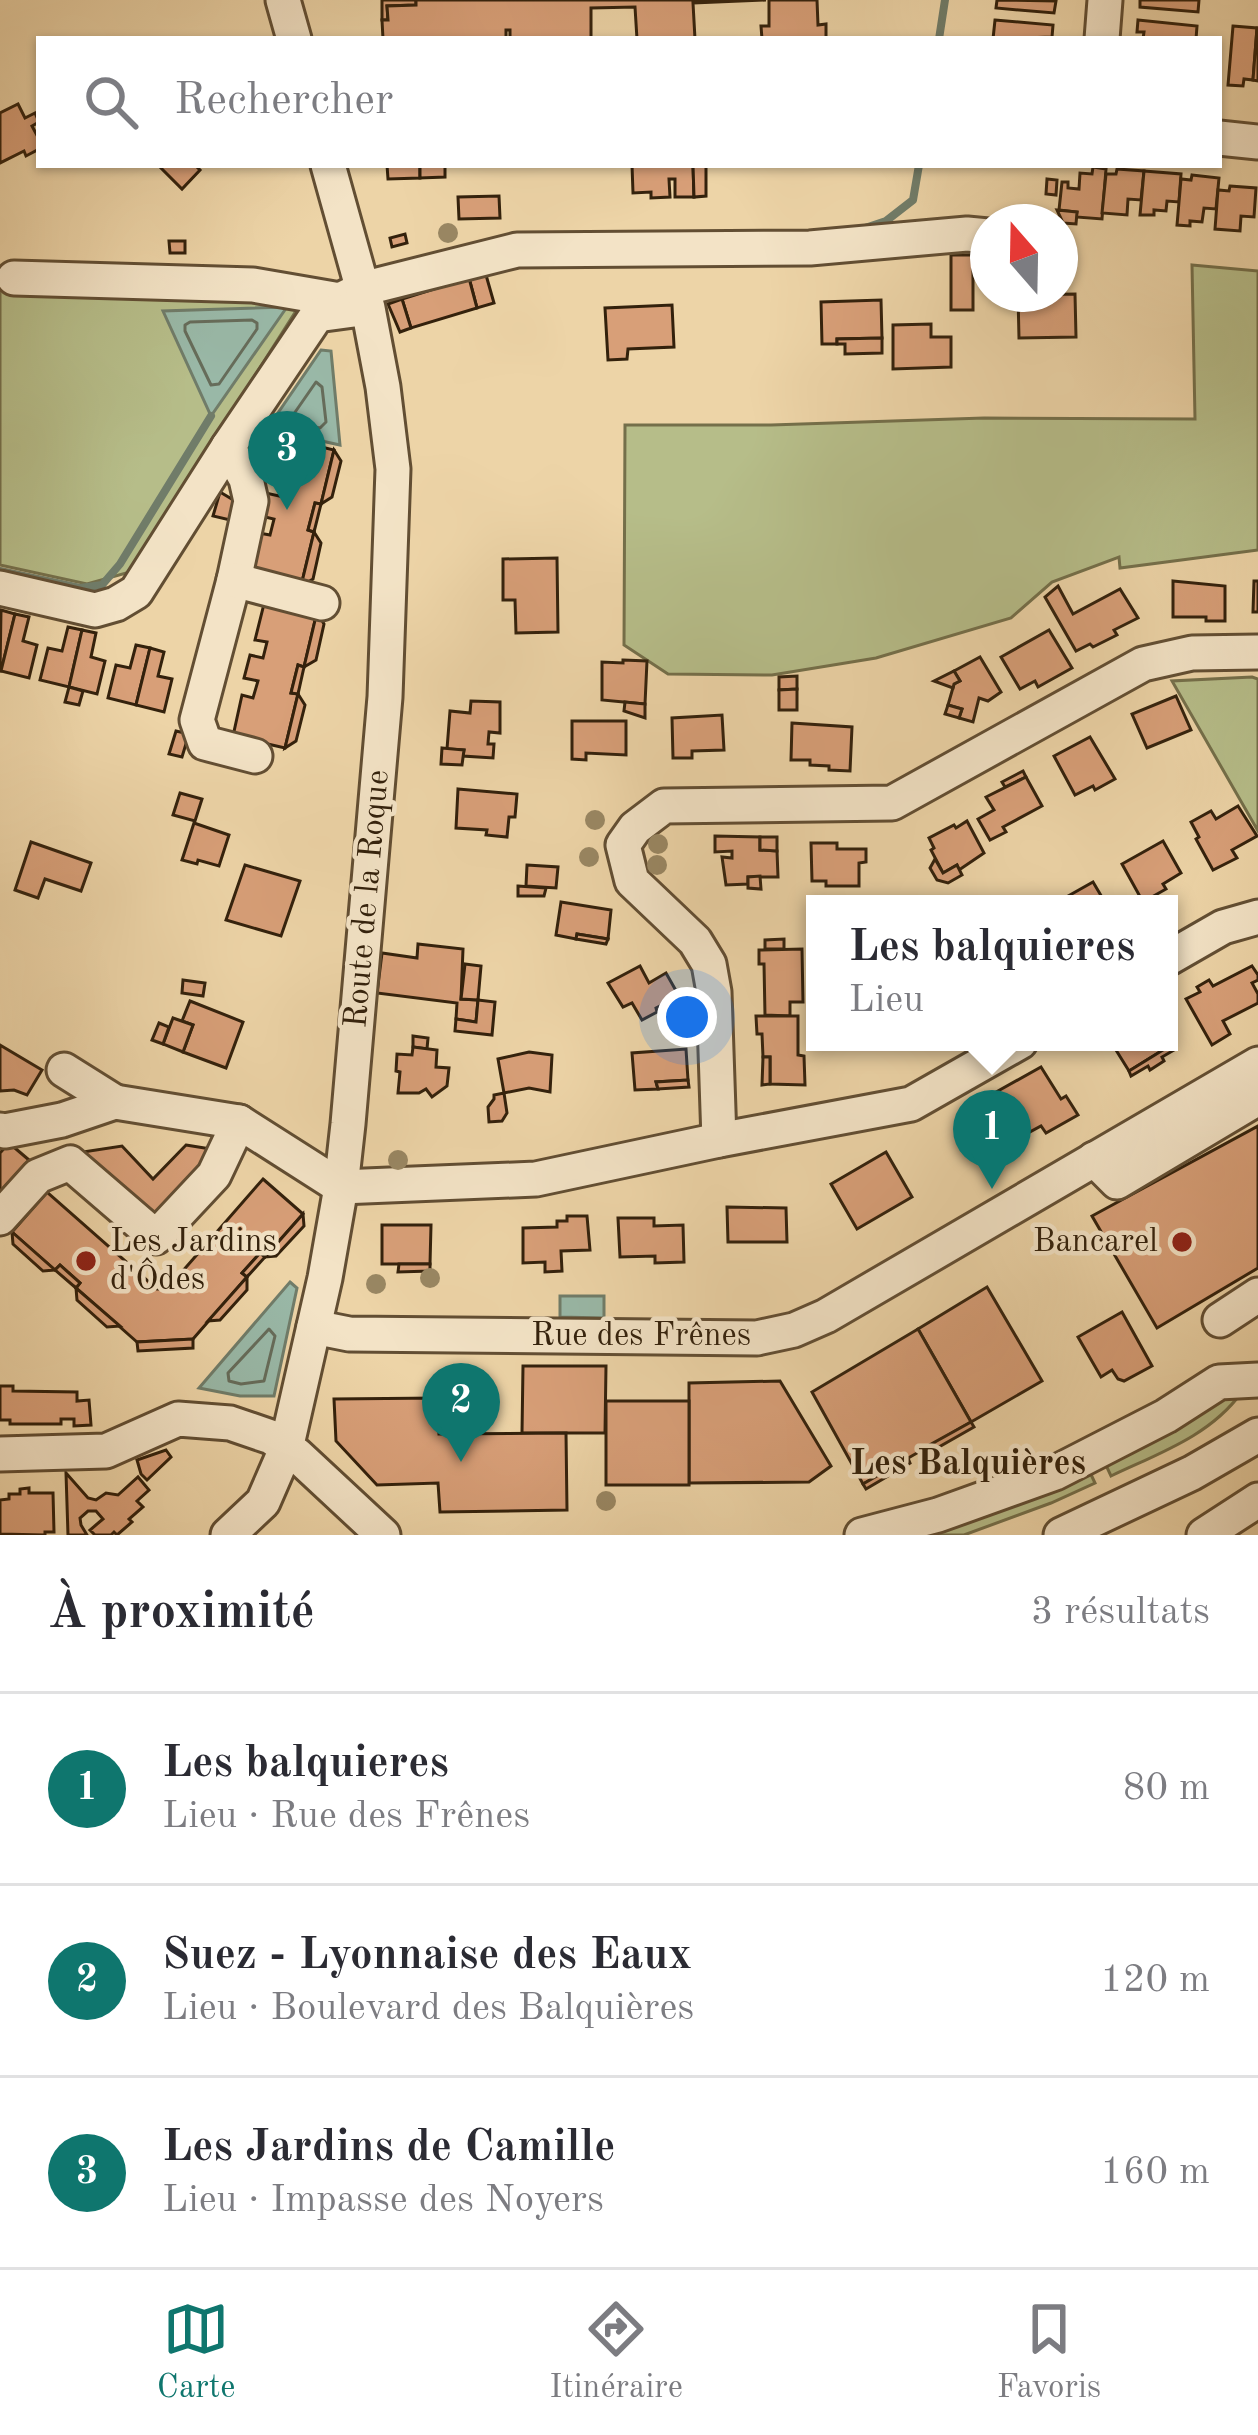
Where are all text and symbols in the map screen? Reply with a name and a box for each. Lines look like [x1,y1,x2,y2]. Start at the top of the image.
search box [36,36,1222,168]
icon: search [78,69,144,135]
text: Rechercher [174,79,393,124]
north arrow [970,204,1078,312]
pin: 3 [248,411,326,510]
street label: Route de la Roque [340,769,396,1029]
popup [806,895,1178,1051]
text: Les balquieres [849,926,1135,971]
text: Lieu [849,981,924,1020]
your location [657,987,717,1047]
pin: 1 [953,1090,1031,1189]
place label: Les Jardins d'Ôdes [110,1226,277,1297]
place label: Bancarel [1033,1226,1158,1259]
marker: Bancarel [1169,1229,1195,1255]
marker: Les Jardins d'Ôdes [73,1248,99,1274]
street label: Rue des Frênes [531,1320,751,1353]
pin: 2 [422,1363,500,1462]
district label: Les Balquières [850,1447,1086,1483]
text: À proximité [48,1588,315,1639]
text: 3 résultats [1031,1593,1210,1632]
text: Les balquieres [162,1742,449,1787]
text: 1 [76,1769,98,1808]
text: 80 m [1123,1769,1210,1808]
text: Lieu · Rue des Frênes [162,1797,530,1836]
text: Suez - Lyonnaise des Eaux [162,1934,692,1979]
text: 2 [76,1961,98,2000]
text: 120 m [1100,1961,1210,2000]
text: Lieu · Boulevard des Balquières [162,1989,694,2028]
text: Les Jardins de Camille [162,2126,615,2171]
text: 3 [76,2153,98,2192]
text: 160 m [1100,2153,1210,2192]
text: Lieu · Impasse des Noyers [162,2181,604,2220]
tab: Carte [157,2296,236,2409]
tab: Itinéraire [549,2296,683,2409]
tab: Favoris [997,2296,1101,2409]

